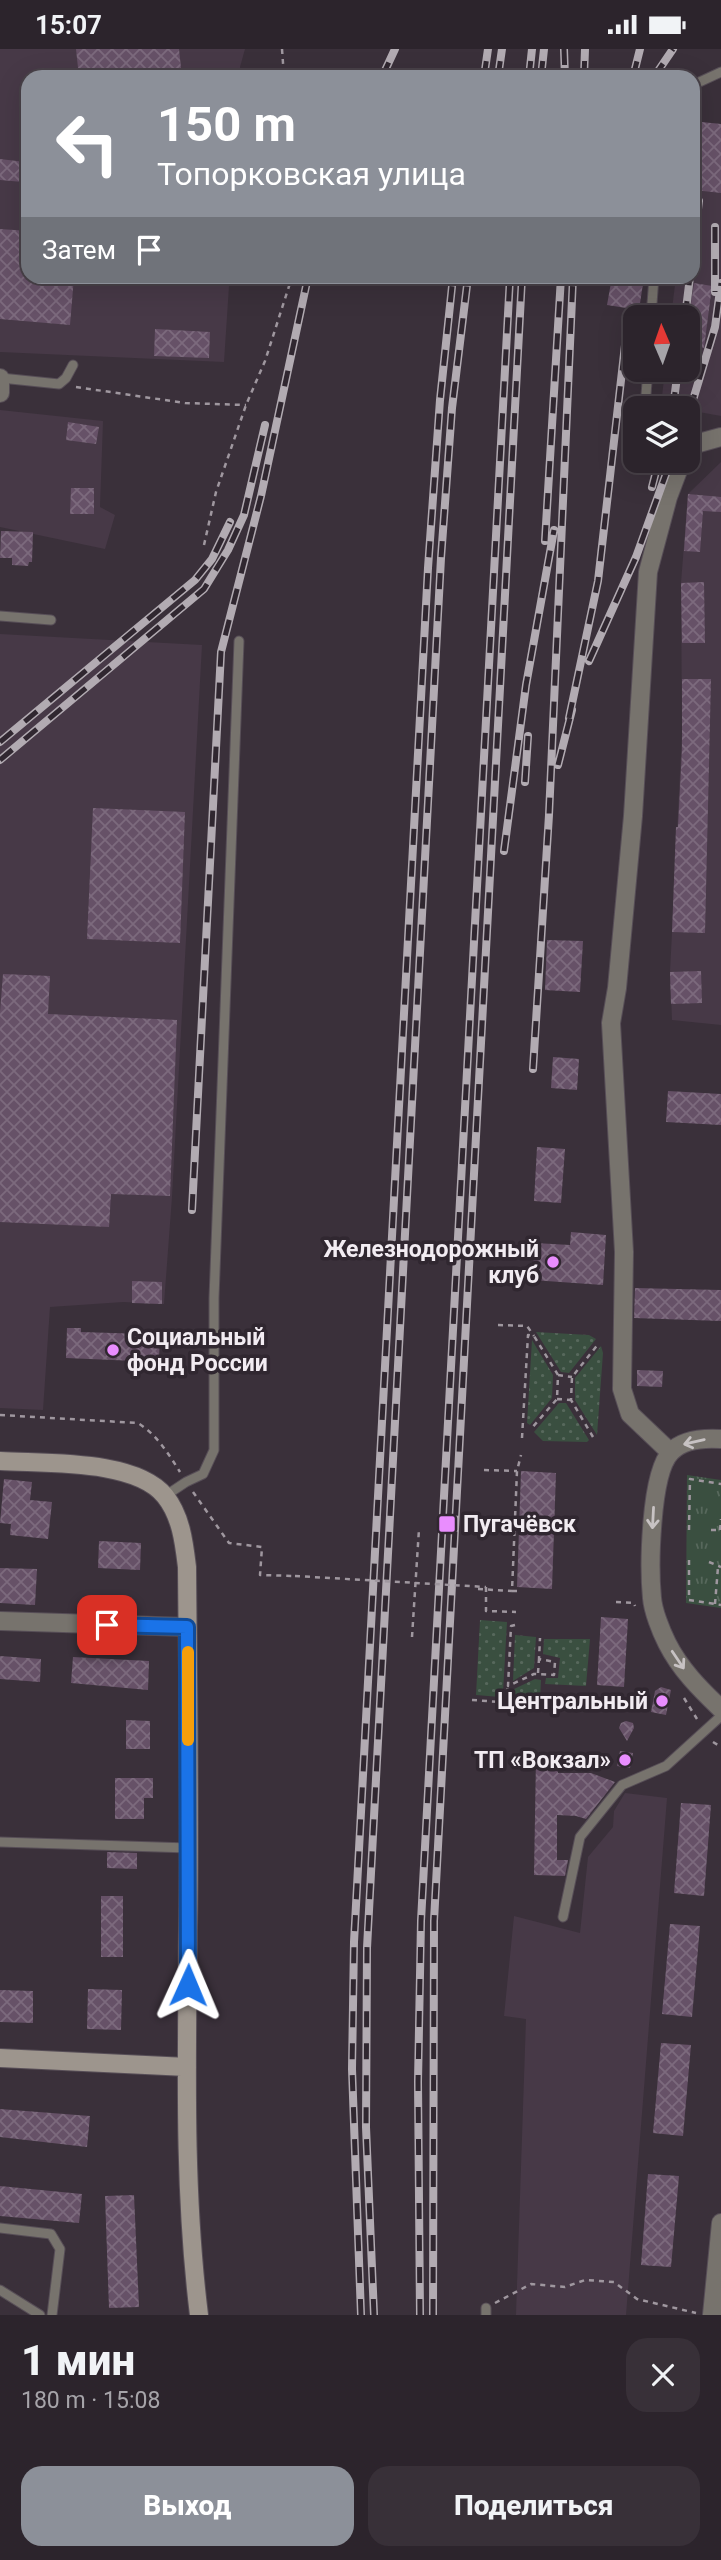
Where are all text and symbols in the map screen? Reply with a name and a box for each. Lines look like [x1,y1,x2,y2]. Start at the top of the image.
text: 15:07 [35,10,102,40]
text: 150 m [157,96,296,153]
icon: left [42,98,133,189]
text: Топорковская улица [157,155,466,193]
icon: arrive [130,231,168,269]
text: Затем [42,235,116,265]
north arrow [623,305,700,381]
map controls [623,305,700,473]
button: layers [623,396,700,473]
place label: Железнодорожный клуб [323,1236,539,1289]
marker: Железнодорожный клуб [545,1254,561,1270]
place label: Социальный фонд России [127,1324,268,1377]
marker: Социальный фонд России [105,1342,121,1358]
one-way arrow [683,1435,706,1449]
one-way arrow [646,1506,659,1529]
place label: Пугачёвск [463,1511,576,1538]
marker: Пугачёвск [437,1514,457,1534]
pin [77,1595,137,1655]
icon: arrive [88,1606,126,1644]
one-way arrow [671,1649,685,1669]
place label: Центральный [497,1688,648,1715]
marker: Центральный [654,1693,670,1709]
place label: ТП «Вокзал» [474,1747,611,1774]
marker: ТП «Вокзал» [617,1752,633,1768]
position arrow [151,1948,225,2022]
text: 1 мин [21,2336,135,2385]
button: close [626,2338,700,2412]
text: 180 m · 15:08 [21,2387,160,2414]
button: Выход [21,2466,354,2546]
button: Поделиться [368,2466,700,2546]

